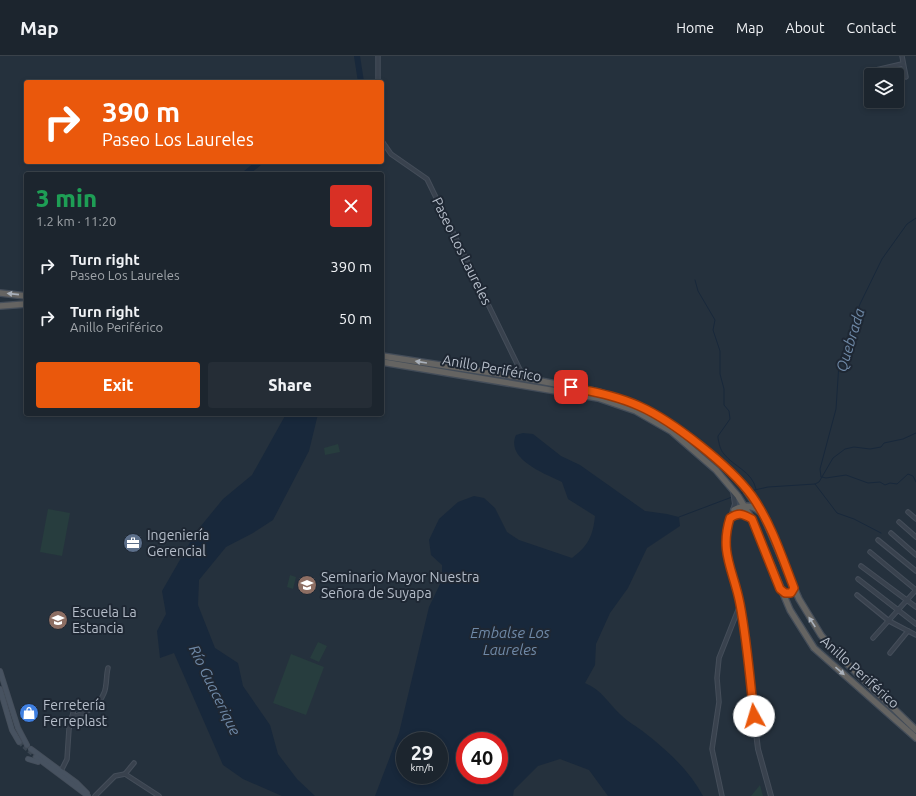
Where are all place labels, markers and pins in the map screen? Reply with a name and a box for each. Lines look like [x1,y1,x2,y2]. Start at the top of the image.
pin [554,370,588,404]
place label: Ingeniería Gerencial [147,527,209,559]
office icon: Ingeniería Gerencial [122,532,144,554]
place label: Seminario Mayor Nuestra Señora de Suyapa [321,569,479,601]
school or university icon: Seminario Mayor Nuestra Señora de Suyapa [296,574,318,596]
place label: Escuela La Estancia [72,604,137,636]
school or university icon: Escuela La Estancia [47,609,69,631]
place label: Ferretería Ferreplast [43,697,108,729]
shop icon: Ferretería Ferreplast [18,702,40,724]

